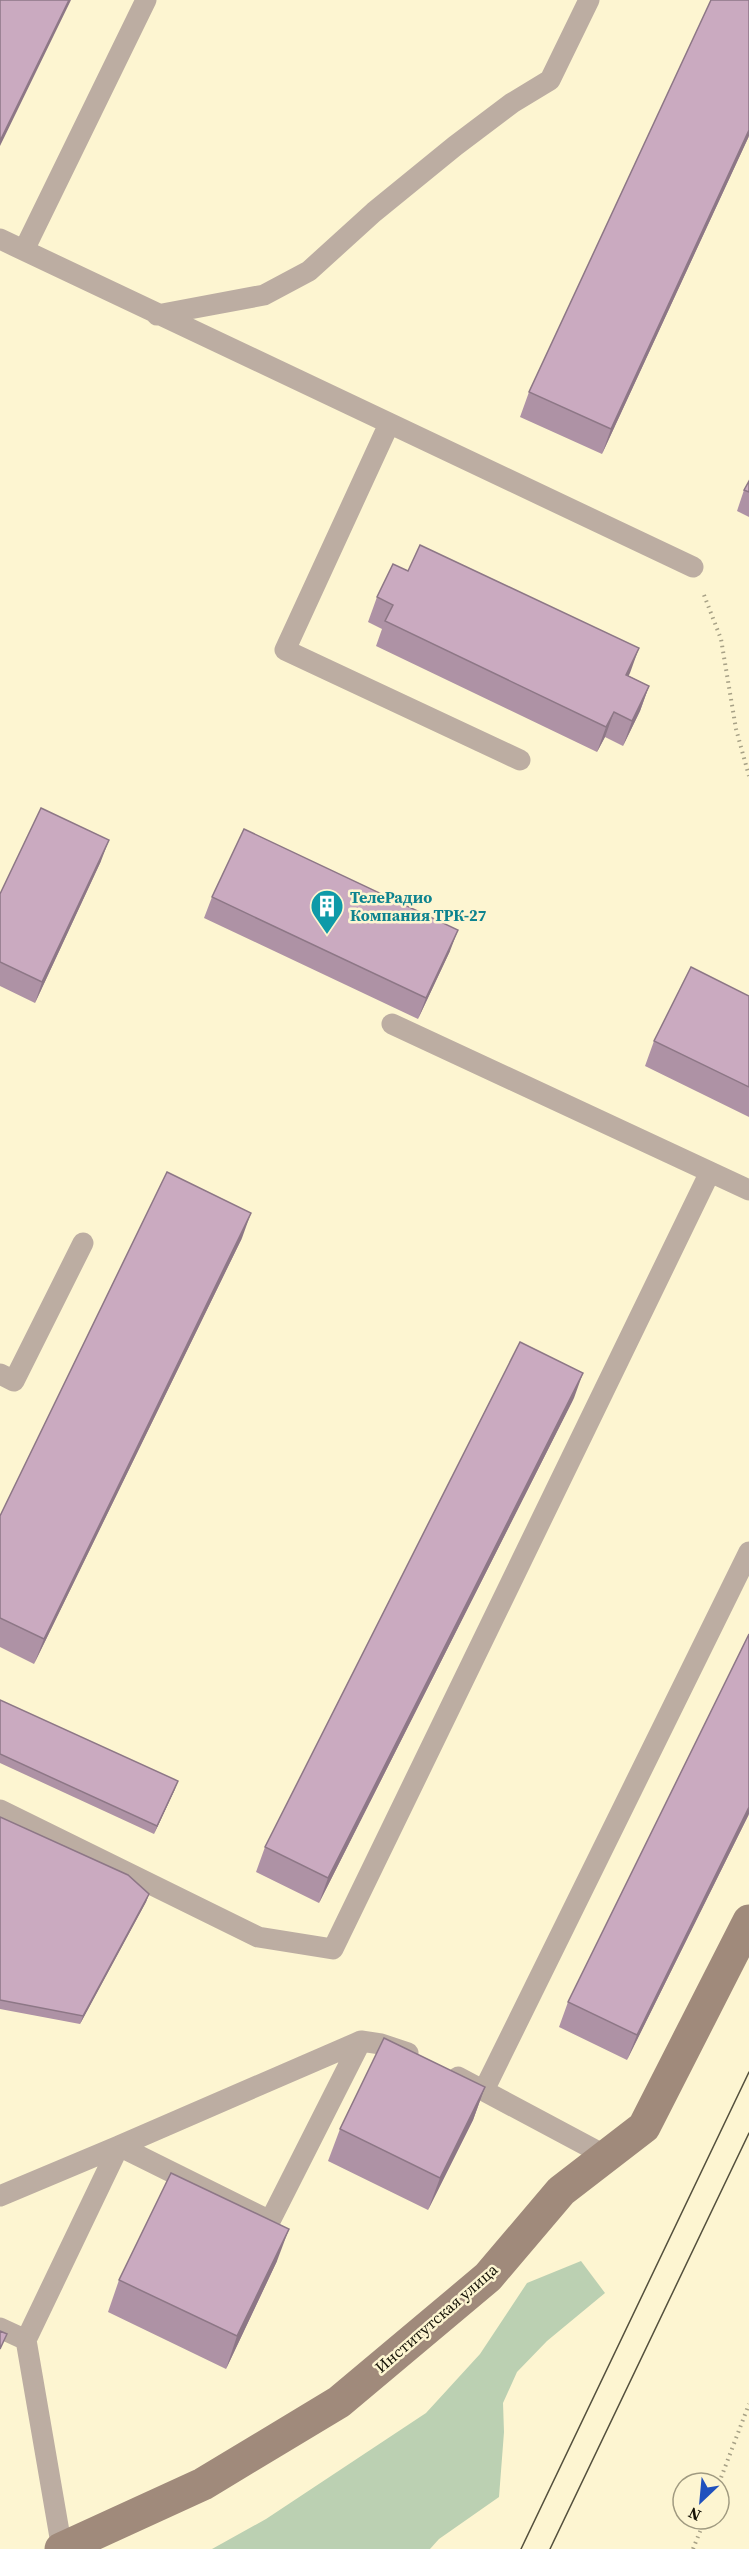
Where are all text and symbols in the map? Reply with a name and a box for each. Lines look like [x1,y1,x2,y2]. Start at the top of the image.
place label: ТелеРадио Компания ТРК-27 [350,886,487,926]
building icon: ТелеРадио Компания ТРК-27 [309,888,345,935]
street label: Институтская улица [370,2258,503,2378]
north arrow [671,2471,731,2531]
text: N [684,2502,704,2527]

